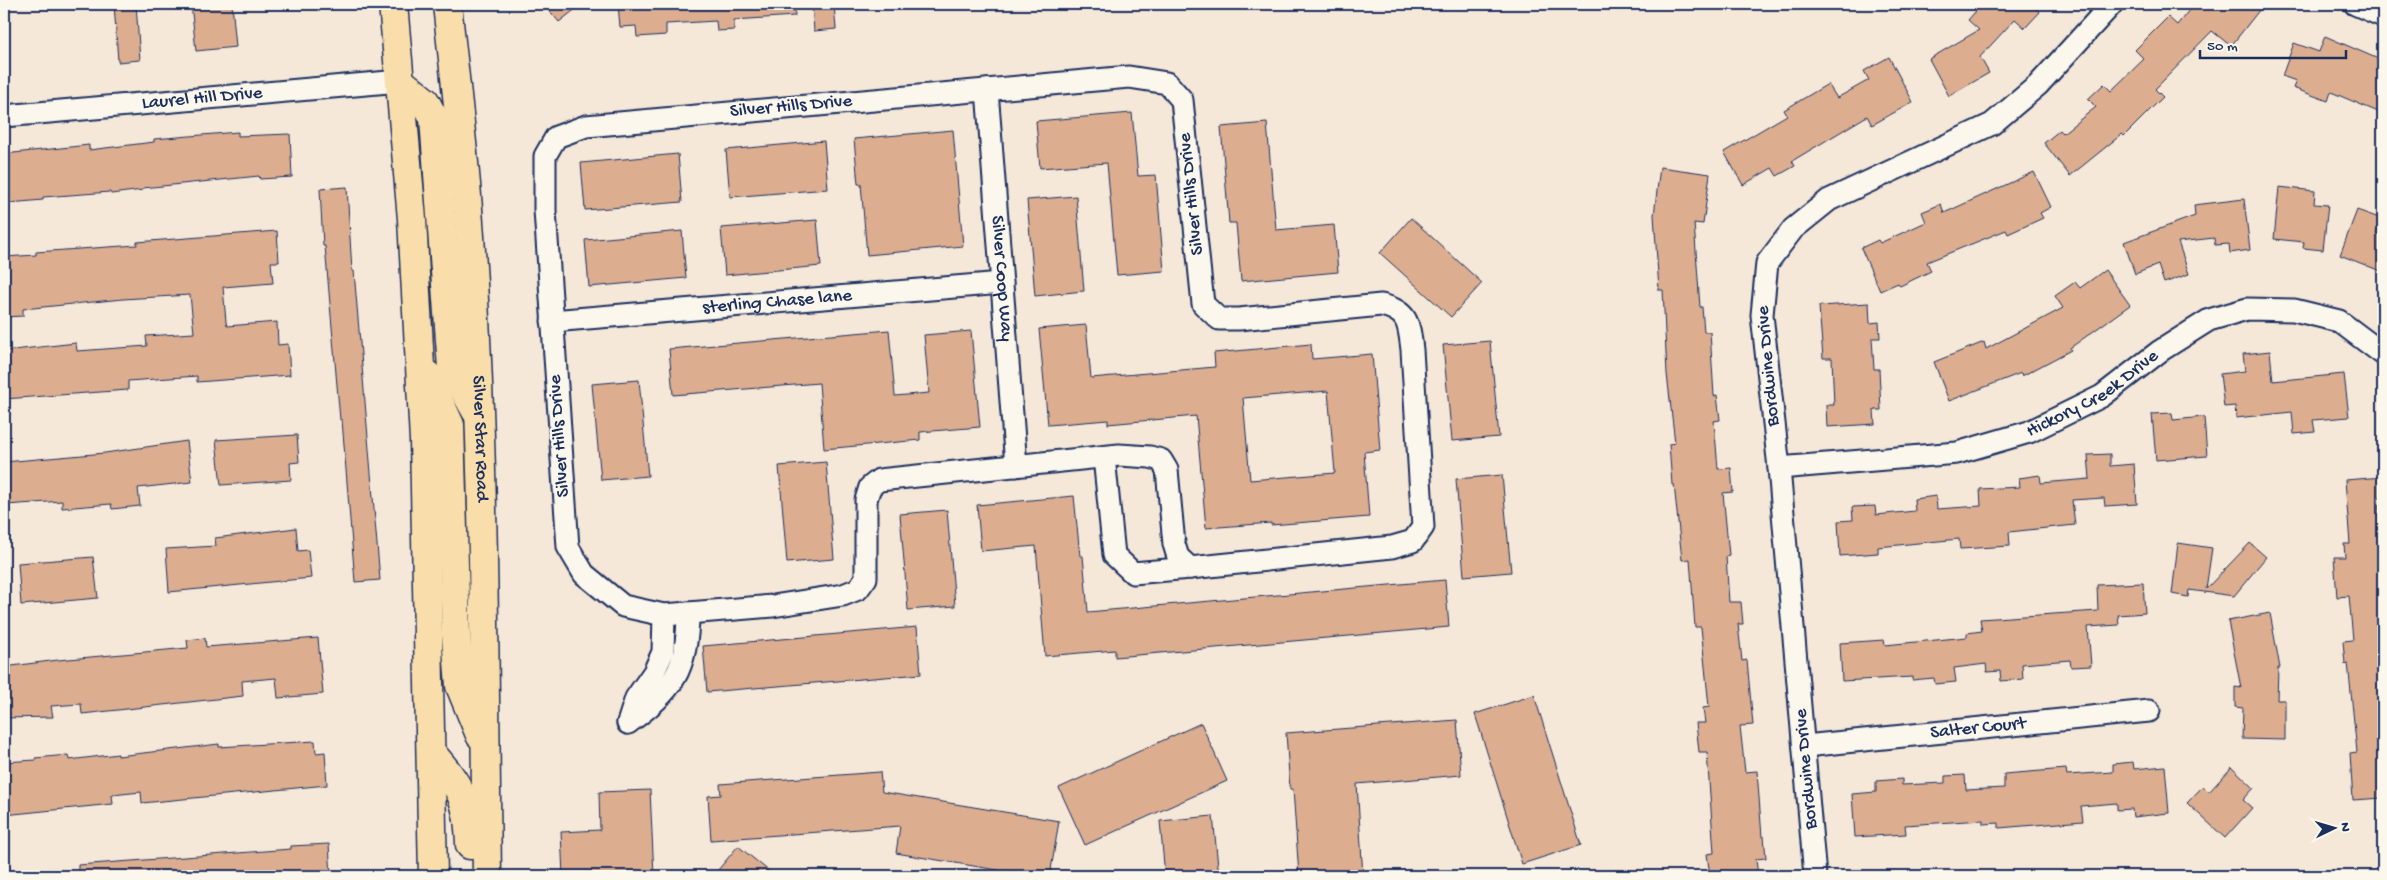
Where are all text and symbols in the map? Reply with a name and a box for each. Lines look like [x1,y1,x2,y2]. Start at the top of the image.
scale bar [2200,28,2346,60]
text: 50 m [2207,38,2238,56]
street label: Laurel Hill Drive [141,82,264,115]
street label: Silver Hills Drive [729,90,853,124]
street label: Silver Hills Drive [1174,132,1210,256]
street label: Silver Coop Way [985,214,1018,343]
street label: sterling Chase lane [702,284,853,320]
street label: Bordwine Drive [1752,305,1786,428]
street label: Hickory Creek Drive [2023,345,2164,443]
street label: Silver Hills Drive [544,374,576,498]
street label: Silver Star Road [466,375,493,504]
street label: Bordwine Drive [1790,708,1824,831]
street label: Salter Court [1929,712,2029,745]
north arrow [2310,802,2360,852]
text: N [2336,822,2353,832]

